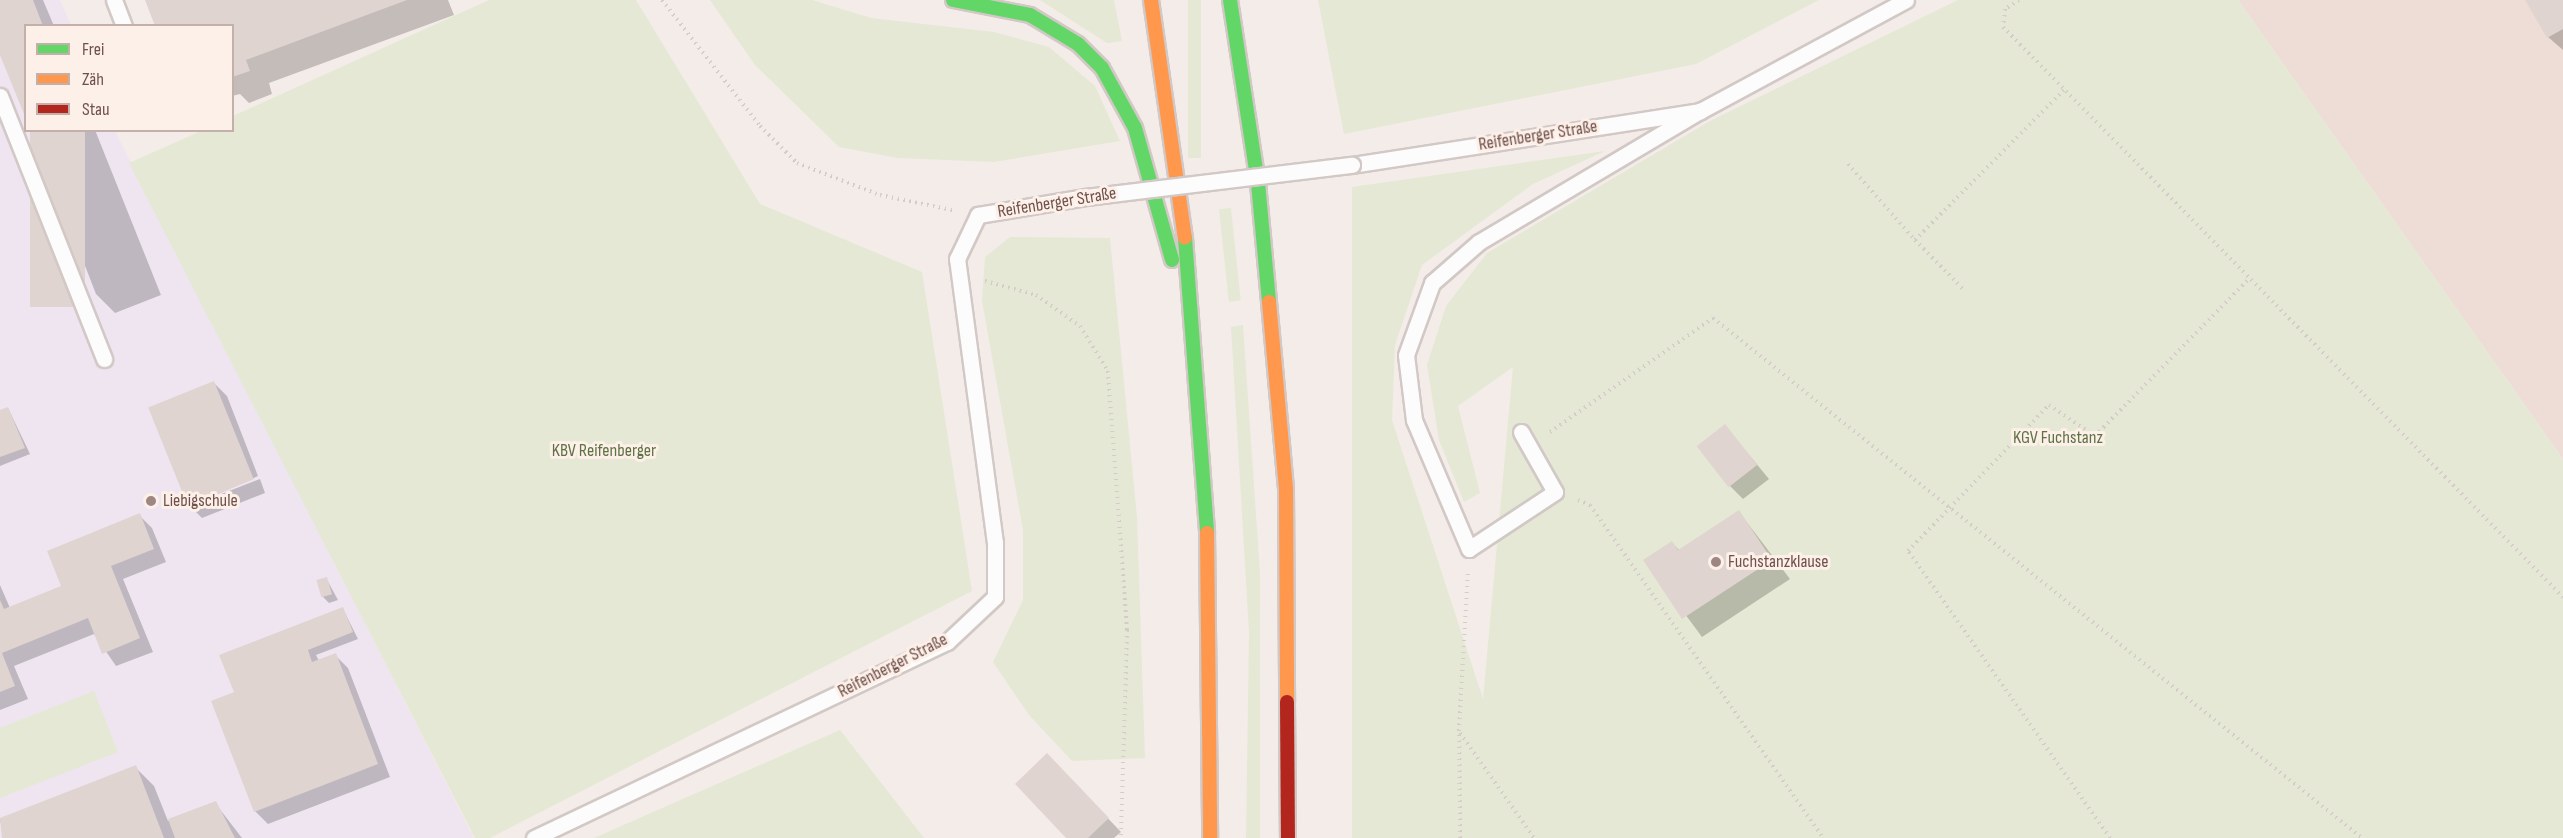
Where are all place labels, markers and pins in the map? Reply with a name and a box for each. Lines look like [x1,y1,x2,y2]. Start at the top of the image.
place label: Liebigschule [163,490,238,512]
marker: Liebigschule [144,494,158,508]
place label: Fuchstanzklause [1728,551,1829,573]
marker: Fuchstanzklause [1709,555,1723,569]

